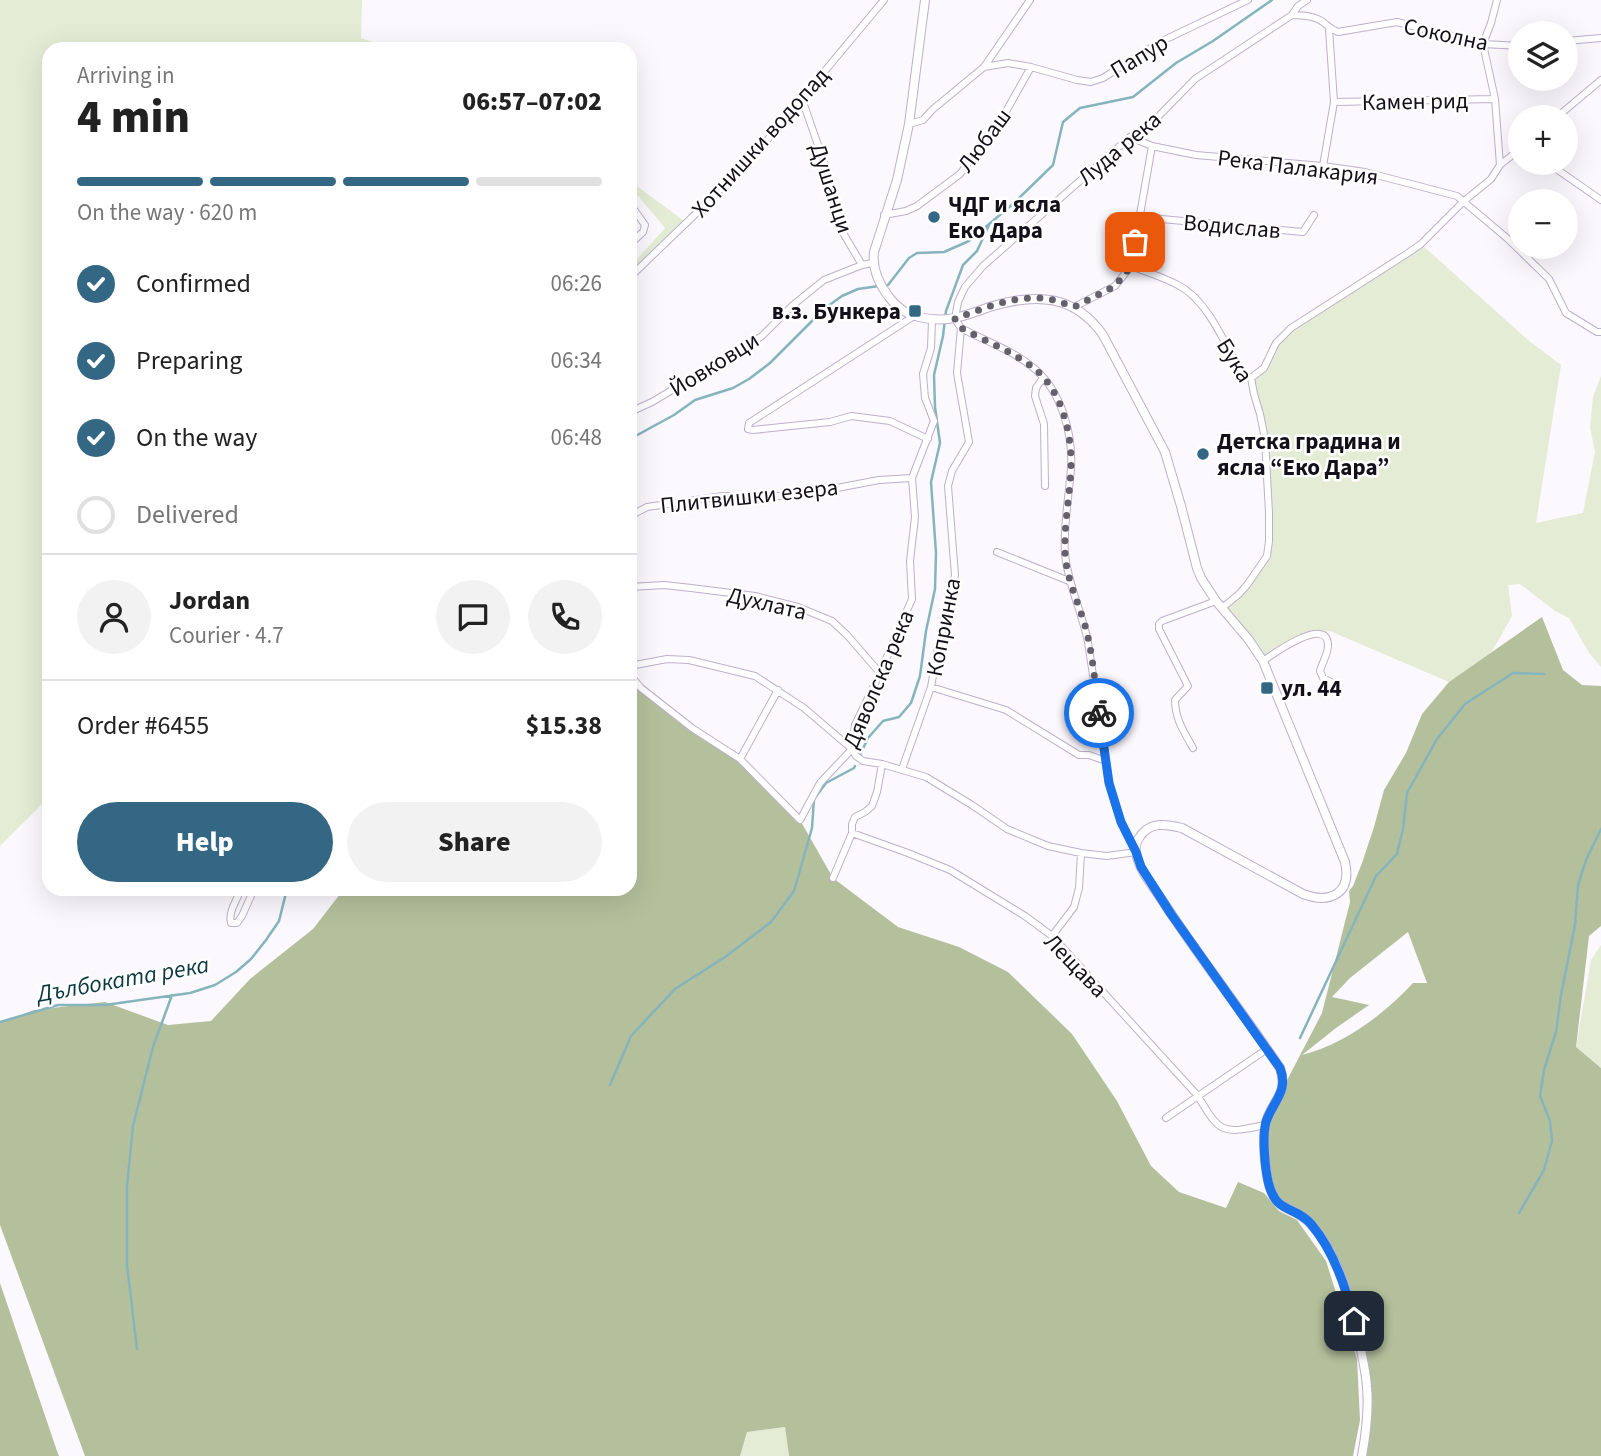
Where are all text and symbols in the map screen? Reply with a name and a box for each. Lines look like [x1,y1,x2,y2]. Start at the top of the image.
street label: Соколна [1401,9,1491,60]
map controls [1508,21,1578,259]
button: layers [1508,21,1578,91]
street label: Папур [1104,26,1175,87]
text: Arriving in [77,59,175,92]
street label: Хотнишки водопад [684,60,837,225]
text: 06:57–07:02 [462,83,602,120]
street label: Камен рид [1362,84,1468,119]
text: 4 min [77,85,190,150]
street label: Любаш [949,101,1019,179]
street label: Луда река [1070,103,1168,193]
button: + [1508,105,1578,175]
street label: Душанци [801,139,862,238]
street label: Река Палакария [1216,141,1380,194]
place label: ЧДГ и ясла Еко Дара [948,188,1061,247]
button: − [1508,189,1578,259]
text: On the way · 620 m [77,196,257,229]
street label: Водислав [1182,206,1282,247]
marker: ЧДГ и ясла Еко Дара [926,209,942,225]
pin [1105,212,1165,272]
icon: bag [1116,223,1154,261]
icon: check [77,265,115,303]
text: Confirmed [136,265,251,302]
text: 06:26 [551,267,602,300]
place label: в.з. Бункера [772,295,901,328]
marker: в.з. Бункера [907,303,923,319]
street label: Йовковци [663,324,765,405]
street label: Бука [1208,332,1261,389]
icon: check [77,342,115,380]
text: Preparing [136,342,242,379]
text: 06:34 [551,344,602,377]
icon: check [77,419,115,457]
text: On the way [136,419,257,456]
text: 06:48 [551,421,602,454]
place label: Детска градина и ясла “Еко Дара” [1217,425,1401,484]
marker: Детска градина и ясла “Еко Дара” [1195,446,1211,462]
street label: Плитвишки езера [658,471,840,522]
text: Delivered [136,496,239,533]
street label: Копринка [918,575,969,679]
street label: Духлата [724,578,810,629]
button: person [77,580,151,654]
button: chat [436,580,510,654]
button: phone [528,580,602,654]
text: Jordan [169,582,250,619]
street label: Дяволска река [834,605,923,754]
text: Courier · 4.7 [169,619,284,652]
place label: ул. 44 [1281,672,1342,705]
courier [1064,678,1134,748]
marker: ул. 44 [1259,680,1275,696]
icon: bike [1080,694,1118,732]
text: Order #6455 [77,707,209,744]
text: $15.38 [526,707,602,744]
button: Help [77,802,333,882]
button: Share [347,802,602,882]
street label: Лещава [1037,926,1115,1005]
water label: Дълбоката река [32,947,212,1012]
pin [1324,1291,1384,1351]
icon: home [1335,1302,1373,1340]

